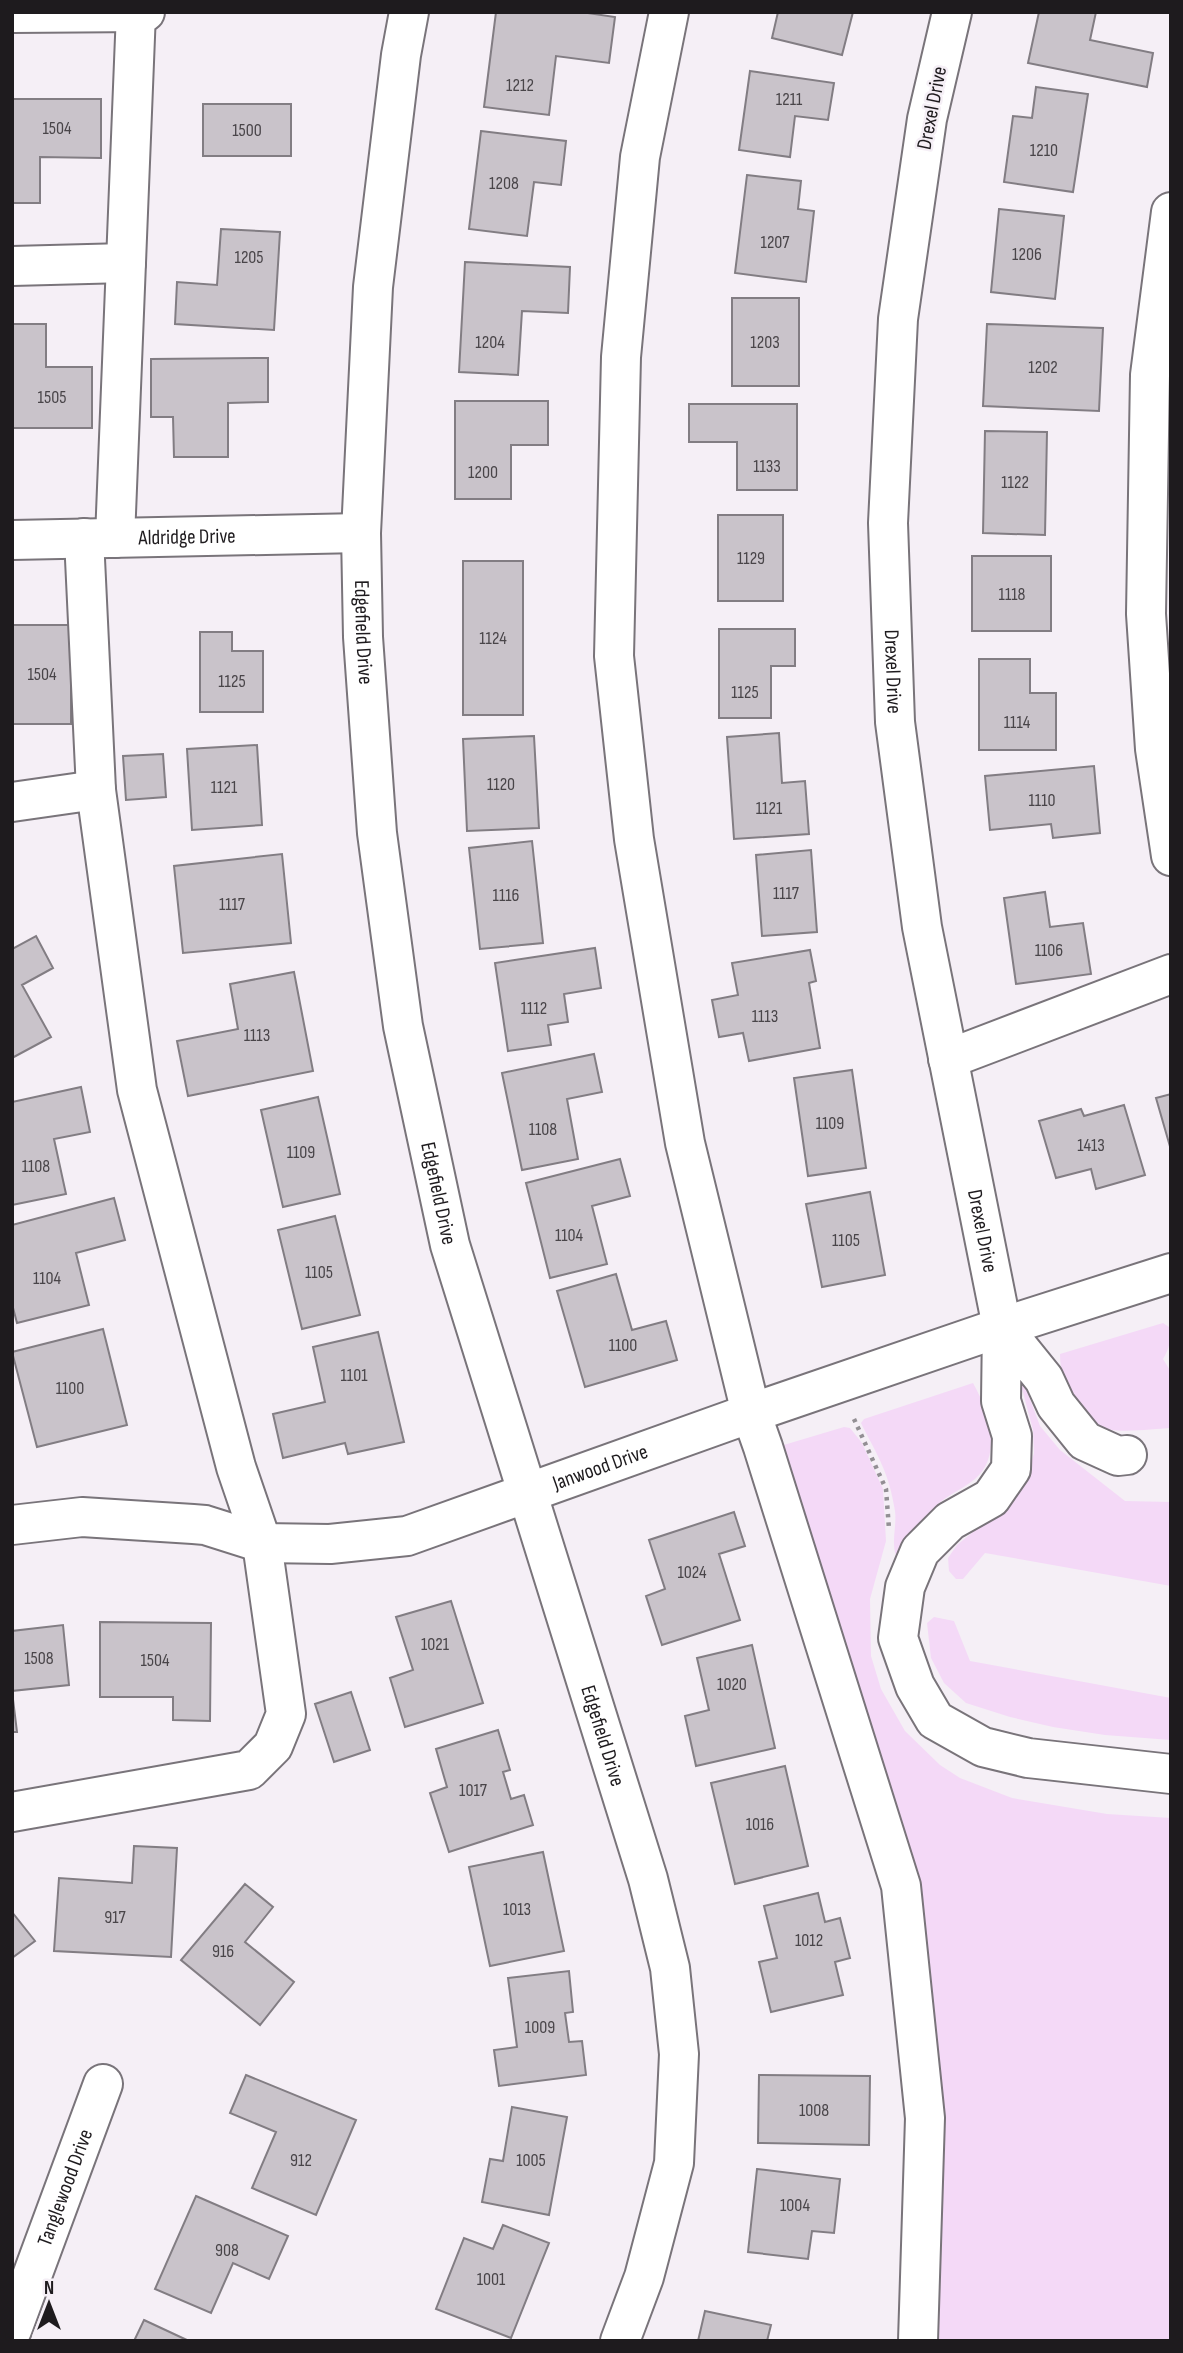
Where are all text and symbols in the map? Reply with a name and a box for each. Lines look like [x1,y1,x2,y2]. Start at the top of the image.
street label: Drexel Drive [912,64,952,152]
house number: 1212 [506,75,534,96]
house number: 1211 [776,89,803,110]
house number: 1504 [42,118,72,139]
house number: 1500 [232,120,262,141]
house number: 1210 [1030,140,1058,161]
house number: 1208 [489,173,519,194]
house number: 1207 [760,232,790,253]
house number: 1206 [1012,244,1042,265]
house number: 1205 [234,247,264,268]
house number: 1204 [475,332,505,353]
house number: 1203 [750,332,780,353]
house number: 1202 [1028,357,1058,378]
house number: 1505 [38,387,66,408]
house number: 1133 [753,456,781,477]
house number: 1200 [468,462,498,483]
house number: 1122 [1001,472,1029,493]
street label: Aldridge Drive [137,523,236,550]
house number: 1129 [737,548,765,569]
street label: Edgefield Drive [349,580,379,685]
house number: 1118 [999,584,1026,605]
house number: 1124 [479,628,507,649]
street label: Drexel Drive [879,629,907,714]
house number: 1504 [27,664,57,685]
house number: 1125 [218,671,246,692]
house number: 1125 [731,682,759,703]
house number: 1114 [1004,712,1031,733]
house number: 1120 [487,774,515,795]
house number: 1121 [211,777,238,798]
house number: 1110 [1029,790,1055,811]
house number: 1121 [756,798,783,819]
house number: 1117 [773,883,800,904]
house number: 1116 [493,885,520,906]
house number: 1117 [219,894,246,915]
house number: 1106 [1035,940,1063,961]
house number: 1112 [521,998,547,1019]
house number: 1113 [752,1006,778,1027]
house number: 1113 [244,1025,270,1046]
house number: 1109 [816,1113,844,1134]
house number: 1108 [529,1119,557,1140]
house number: 1413 [1077,1135,1105,1156]
street label: Edgefield Drive [416,1140,462,1247]
house number: 1109 [287,1142,315,1163]
house number: 1108 [22,1156,50,1177]
street label: Drexel Drive [962,1187,1003,1275]
house number: 1104 [555,1225,584,1246]
house number: 1105 [832,1230,860,1251]
house number: 1105 [305,1262,333,1283]
house number: 1104 [33,1268,62,1289]
house number: 1100 [609,1335,637,1356]
house number: 1101 [341,1365,368,1386]
house number: 1100 [56,1378,84,1399]
street label: Janwood Drive [548,1438,651,1496]
house number: 1024 [677,1562,707,1583]
house number: 1021 [421,1634,450,1655]
house number: 1508 [24,1648,54,1669]
house number: 1504 [140,1650,170,1671]
house number: 1020 [717,1674,747,1695]
street label: Edgefield Drive [576,1682,631,1789]
house number: 1017 [459,1780,488,1801]
house number: 1016 [746,1814,774,1835]
house number: 1013 [503,1899,531,1920]
house number: 917 [104,1907,127,1928]
house number: 1012 [795,1930,823,1951]
house number: 916 [212,1941,234,1962]
house number: 1009 [525,2017,555,2038]
house number: 1008 [799,2100,829,2121]
street label: Tanglewood Drive [32,2125,98,2249]
house number: 912 [290,2150,312,2171]
house number: 1005 [516,2150,546,2171]
house number: 1004 [780,2195,810,2216]
house number: 908 [215,2240,239,2261]
north arrow [14,2269,84,2339]
house number: 1001 [477,2269,506,2290]
text: N [44,2277,54,2300]

